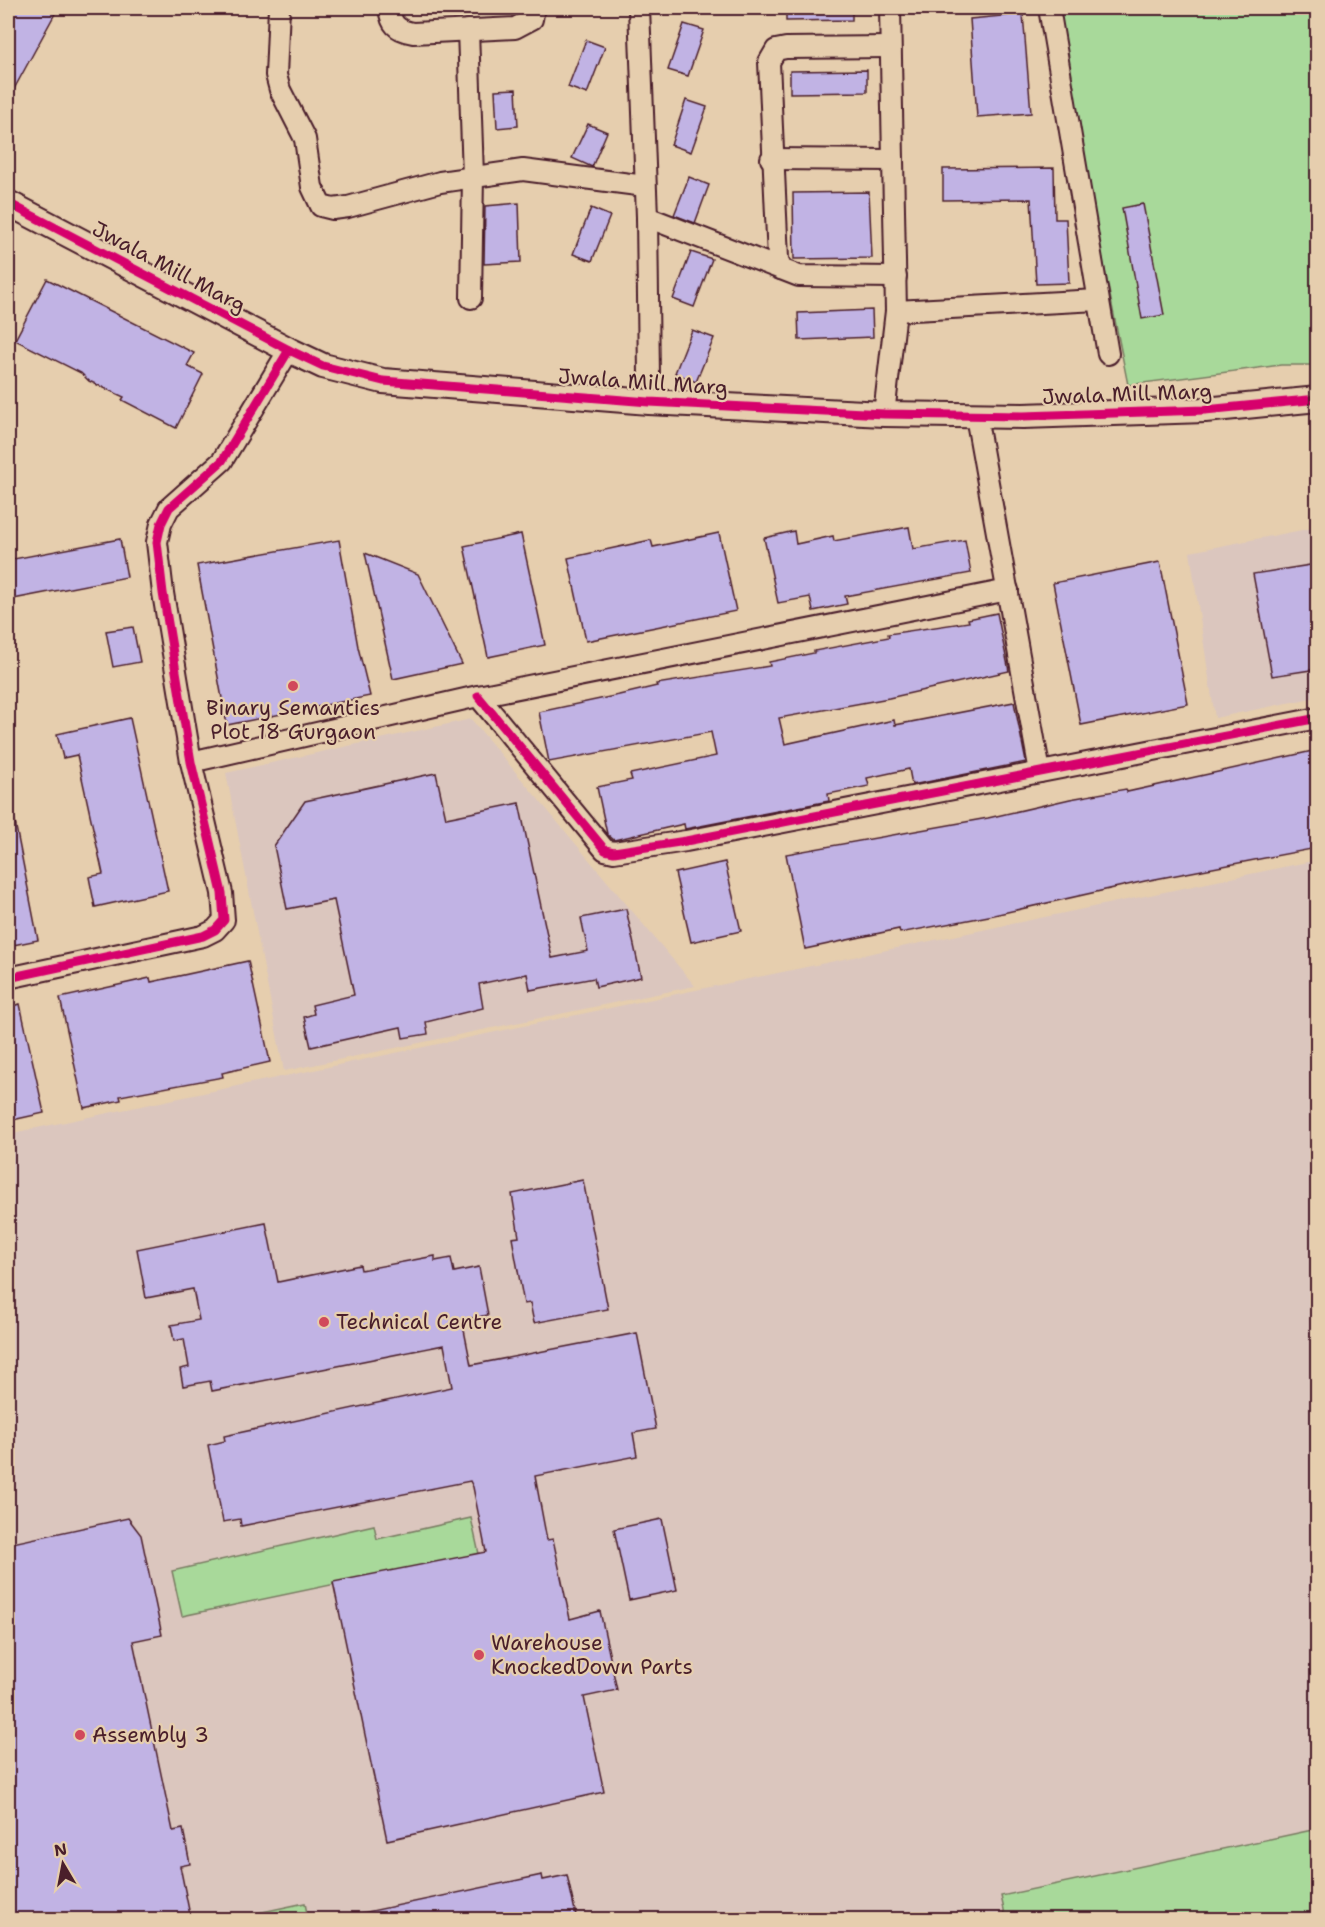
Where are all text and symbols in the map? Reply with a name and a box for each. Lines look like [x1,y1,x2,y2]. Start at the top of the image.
street label: Jwala Mill Marg [87,215,251,319]
street label: Jwala Mill Marg [557,362,729,402]
street label: Jwala Mill Marg [1041,377,1213,411]
marker: Binary Semantics Plot 18 Gurgaon [286,679,300,693]
place label: Binary Semantics Plot 18 Gurgaon [206,694,380,746]
place label: Technical Centre [336,1308,502,1336]
marker: Technical Centre [317,1315,331,1329]
place label: Warehouse KnockedDown Parts [491,1629,693,1681]
marker: Warehouse KnockedDown Parts [472,1648,486,1662]
place label: Assembly 3 [92,1721,209,1749]
marker: Assembly 3 [73,1728,87,1742]
north arrow [33,1834,93,1894]
text: N [52,1838,69,1861]

